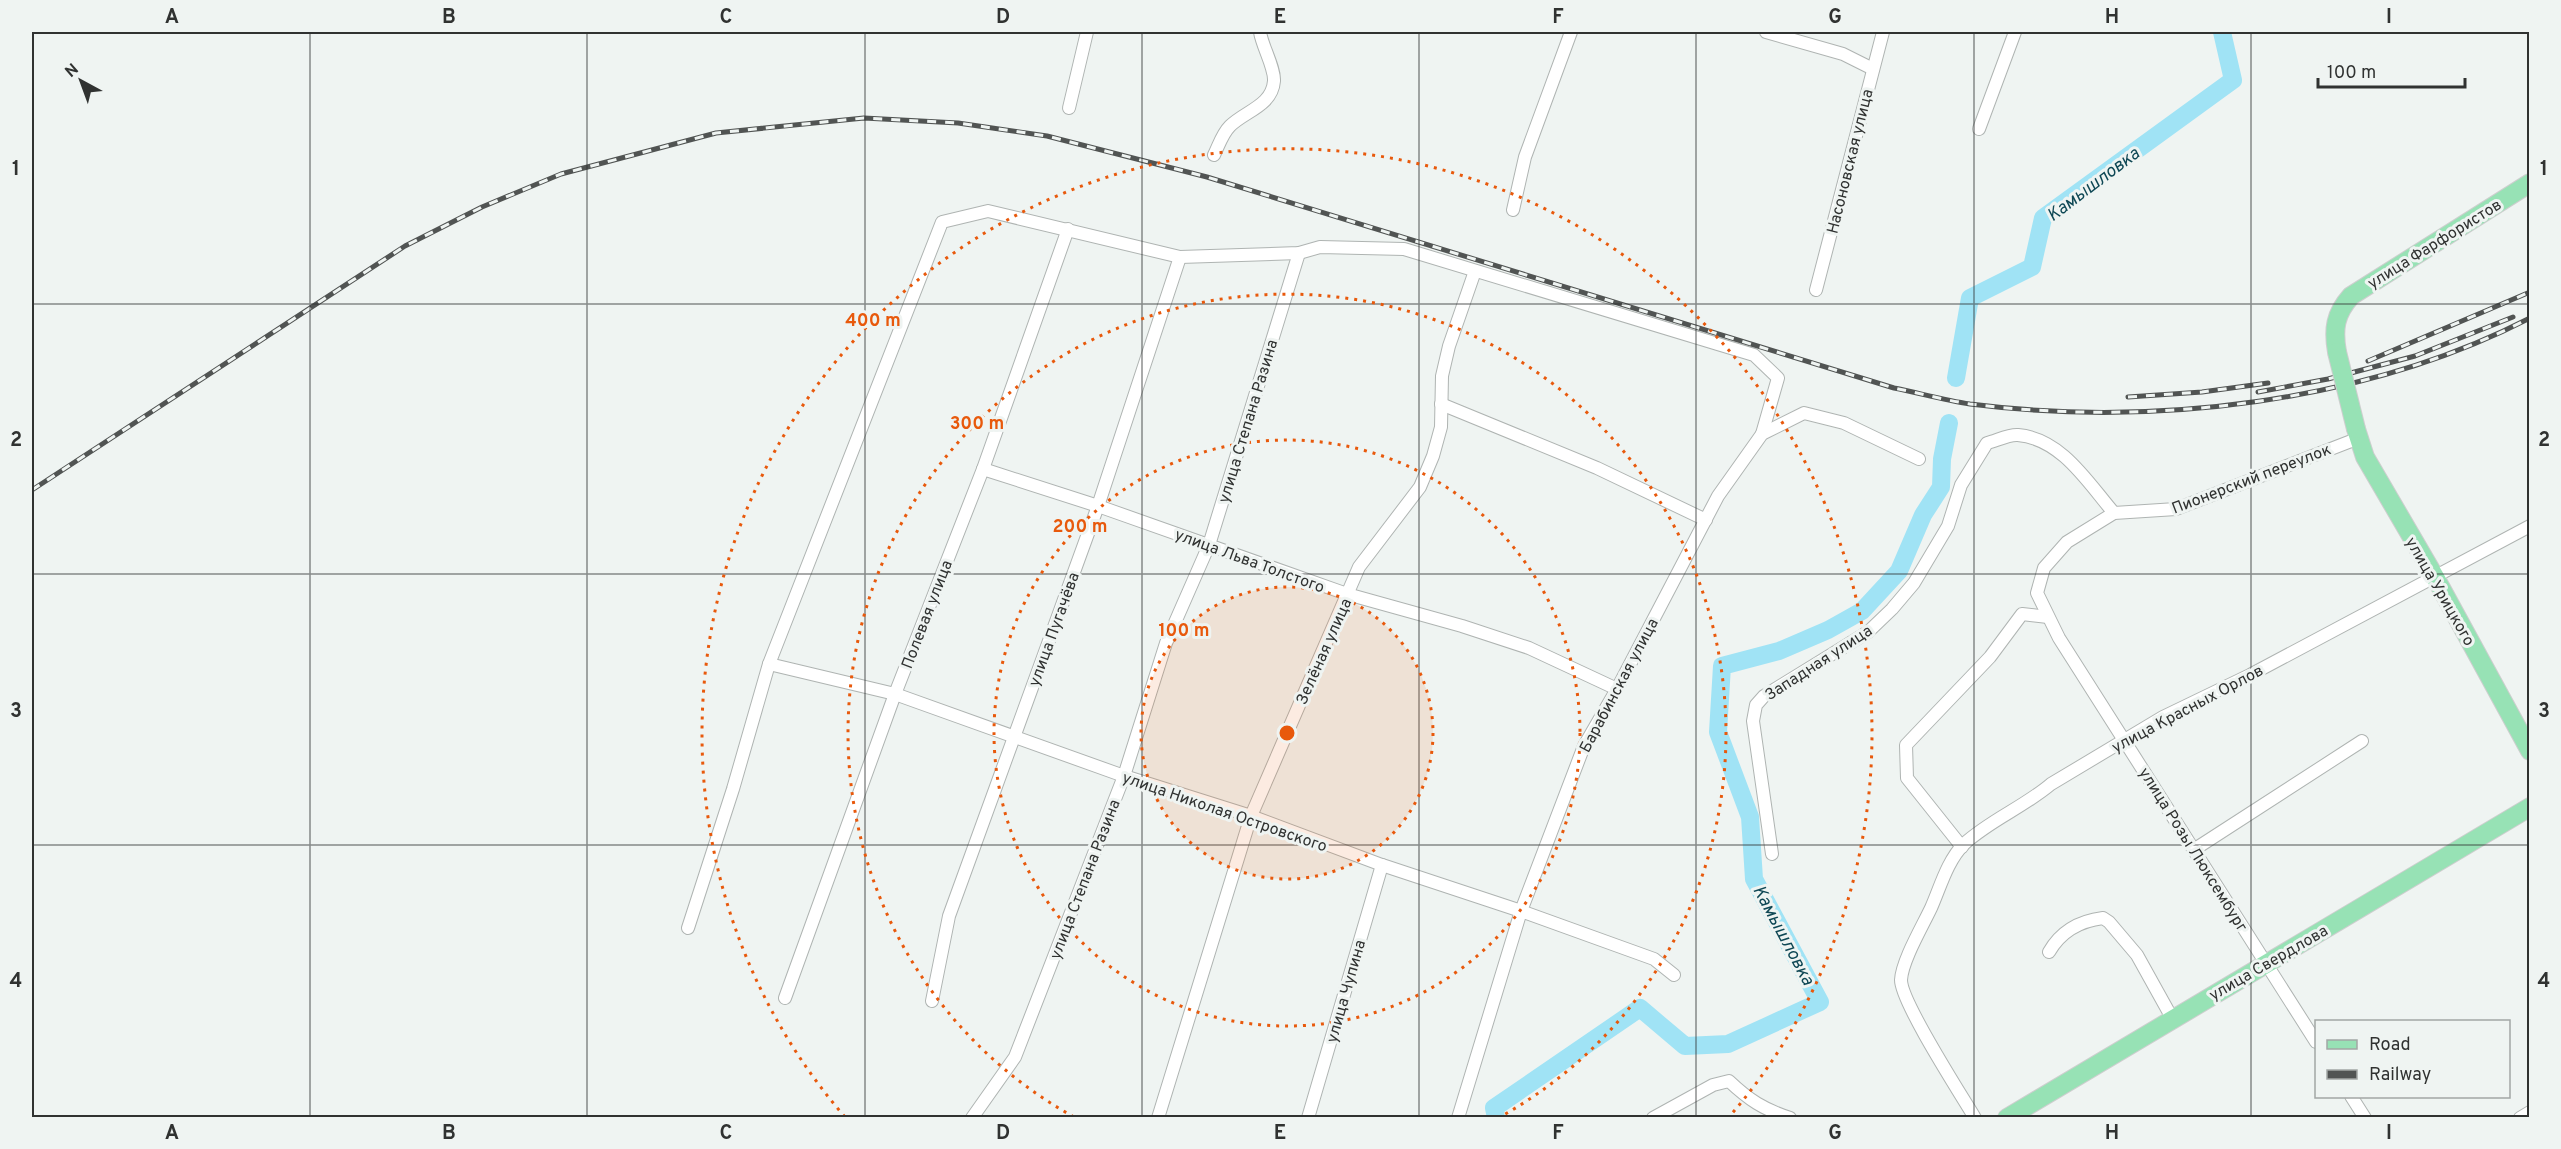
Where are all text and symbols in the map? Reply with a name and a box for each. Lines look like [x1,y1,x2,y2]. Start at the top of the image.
text: A [165,5,179,31]
text: B [442,5,456,31]
text: C [720,5,732,31]
text: D [996,5,1010,31]
text: E [1274,5,1286,31]
text: F [1552,5,1564,31]
text: G [1828,5,1842,31]
text: H [2105,5,2119,31]
text: I [2386,5,2392,31]
north arrow [51,51,111,111]
scale bar [2318,51,2465,89]
text: N [62,60,83,83]
text: 100 m [2327,62,2376,85]
street label: Насоновская улица [1823,87,1879,236]
water label: Камышловка [2043,142,2145,228]
text: 1 [12,157,20,183]
text: 1 [2540,157,2548,183]
street label: улица Фарфористов [2364,195,2506,294]
text: 400 m [845,310,901,333]
street label: улица Степана Разина [1215,337,1283,506]
text: 300 m [950,413,1004,436]
text: 2 [10,428,22,454]
text: 2 [2538,428,2550,454]
street label: Пионерский переулок [2169,440,2334,519]
text: 200 m [1052,516,1108,539]
street label: улица Льва Толстого [1172,525,1327,598]
street label: улица Урицкого [2400,534,2478,650]
street label: Полевая улица [898,558,958,672]
street label: улица Пугачёва [1025,570,1085,690]
street label: Зелёная улица [1292,596,1357,708]
street label: Барабинская улица [1576,615,1664,757]
text: 100 m [1158,620,1210,643]
street label: Западная улица [1762,621,1877,706]
street label: улица Красных Орлов [2109,661,2267,758]
text: 3 [10,699,22,725]
text: 3 [2538,699,2550,725]
centre of rings [1277,723,1297,743]
street label: улица Розы Люксембург [2134,764,2251,936]
street label: улица Николая Островского [1119,768,1330,857]
street label: улица Степана Разина [1046,797,1126,963]
water label: Камышловка [1747,882,1819,990]
street label: улица Свердлова [2206,922,2332,1006]
street label: улица Чупина [1323,938,1371,1045]
text: 4 [10,969,22,995]
text: 4 [2538,969,2550,995]
legend [2315,1020,2510,1098]
text: Road [2369,1034,2411,1057]
text: Railway [2369,1064,2431,1087]
text: A [165,1121,179,1147]
text: B [442,1121,456,1147]
text: C [720,1121,732,1147]
text: D [996,1121,1010,1147]
text: E [1274,1121,1286,1147]
text: F [1552,1121,1564,1147]
text: G [1828,1121,1842,1147]
text: H [2105,1121,2119,1147]
text: I [2386,1121,2392,1147]

